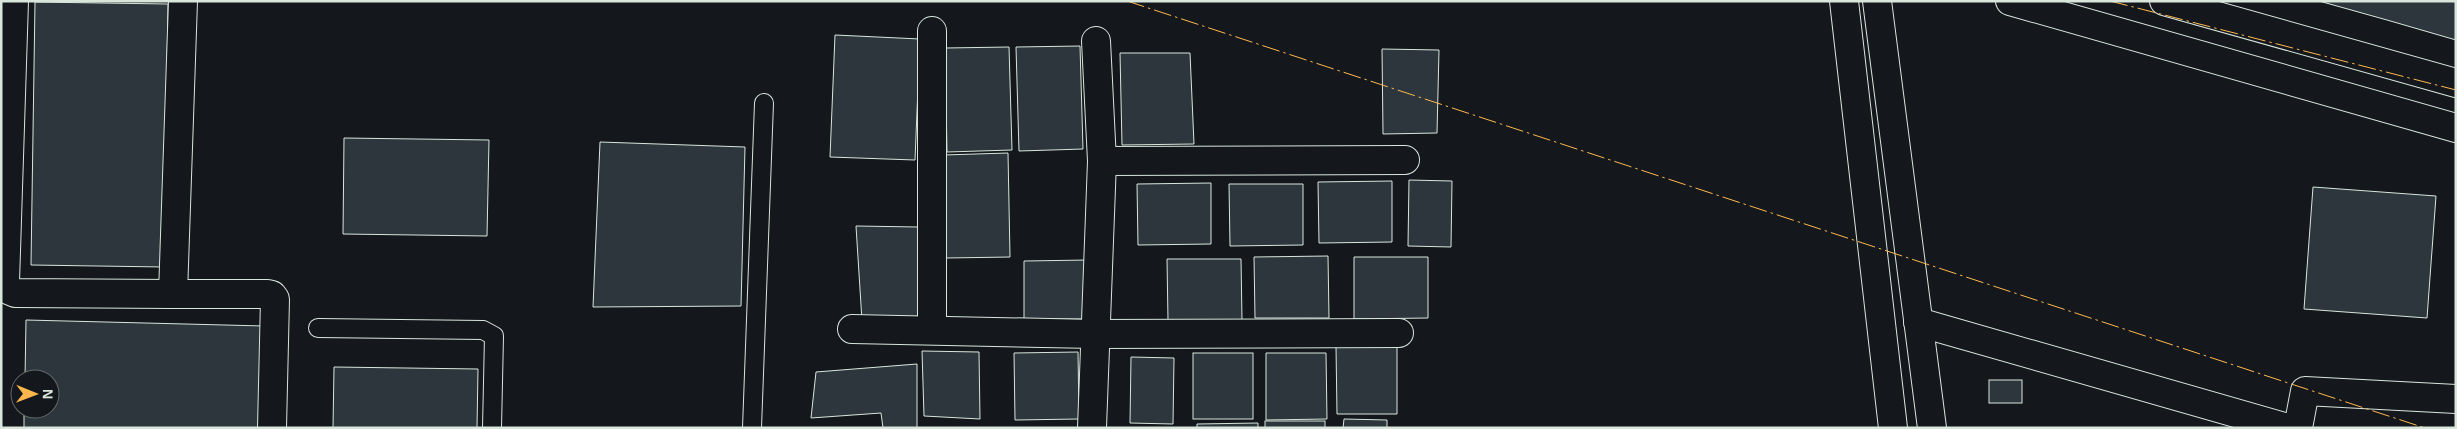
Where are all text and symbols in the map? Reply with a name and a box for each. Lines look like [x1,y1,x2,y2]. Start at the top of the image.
north arrow [10,369,60,419]
text: N [40,389,56,399]

